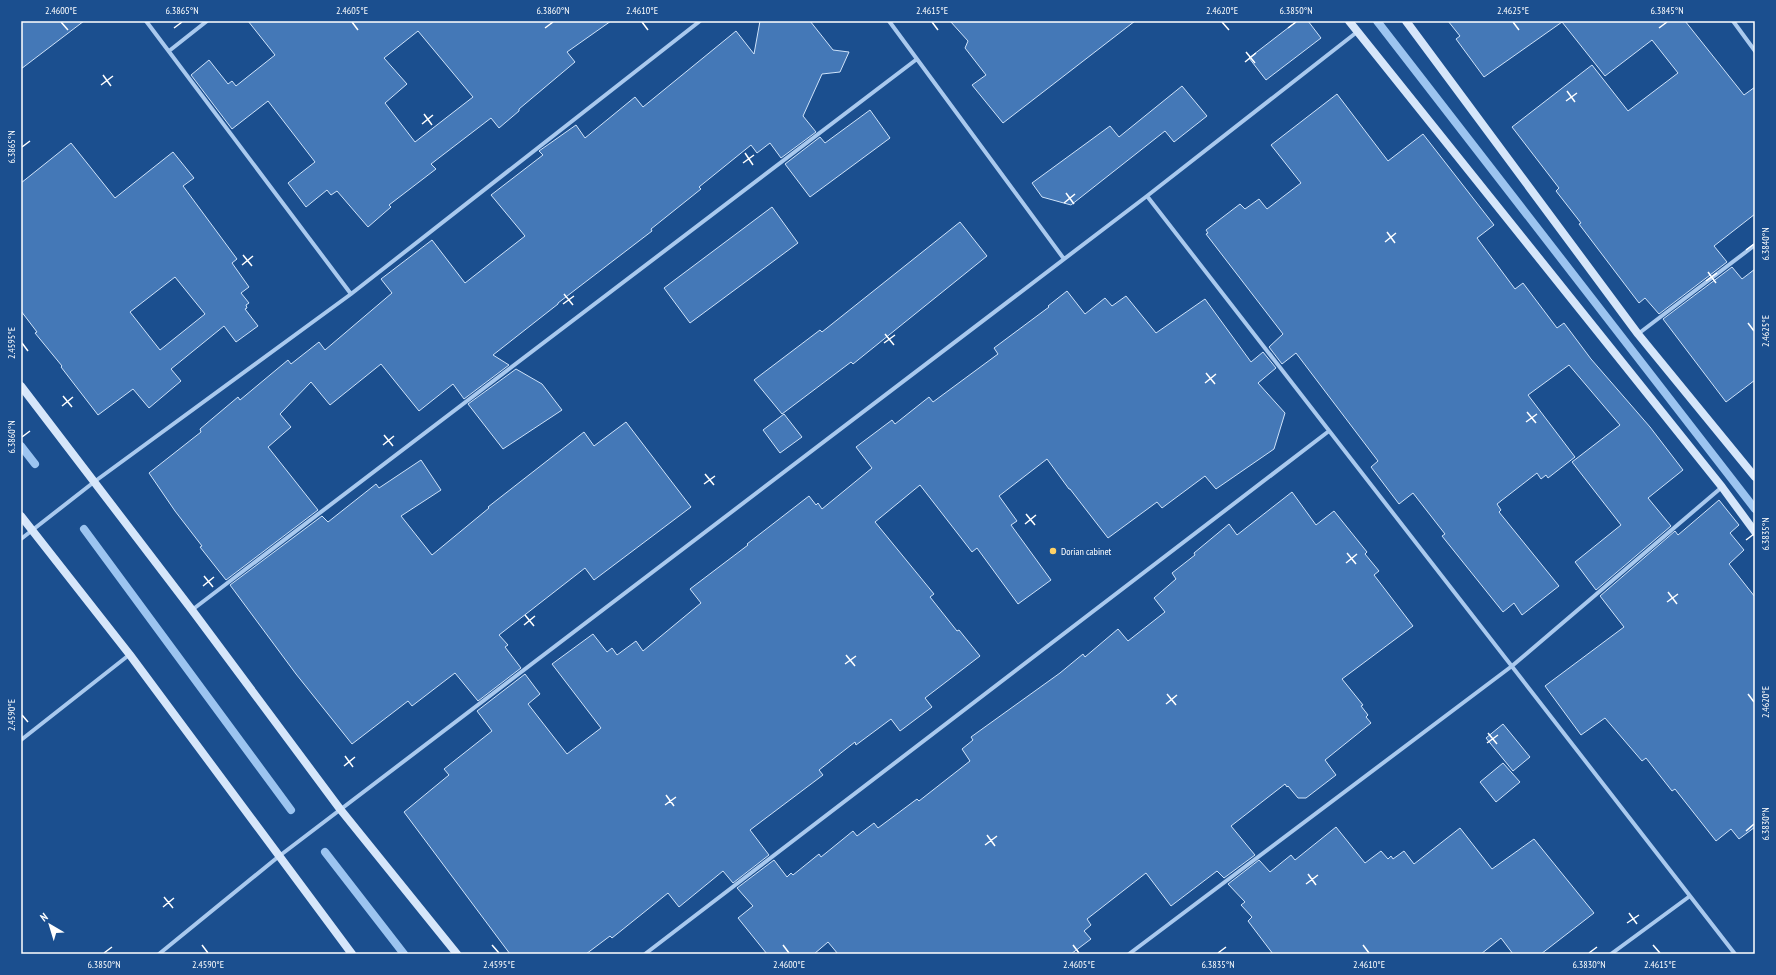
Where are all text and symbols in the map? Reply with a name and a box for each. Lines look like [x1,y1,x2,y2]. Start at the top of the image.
text: 2.4600°E [45,4,77,17]
text: 6.3865°N [165,4,199,17]
text: 2.4605°E [336,4,368,17]
text: 6.3860°N [536,4,570,17]
text: 2.4610°E [626,4,658,17]
text: 2.4615°E [916,4,948,17]
text: 2.4620°E [1206,4,1238,17]
text: 6.3850°N [1279,4,1313,17]
text: 2.4625°E [1497,4,1529,17]
text: 6.3845°N [1650,4,1684,17]
text: 6.3865°N [5,130,18,164]
text: 6.3840°N [1759,227,1772,261]
text: 2.4625°E [1759,315,1772,347]
text: 2.4595°E [5,327,18,359]
text: 6.3860°N [5,420,18,454]
text: 6.3835°N [1759,517,1772,551]
place label: Dorian cabinet [1061,545,1112,558]
marker: Dorian cabinet [1048,546,1058,556]
text: 2.4620°E [1759,686,1772,718]
text: 2.4590°E [5,699,18,731]
text: 6.3830°N [1759,807,1772,841]
north arrow [30,905,70,945]
text: N [37,910,51,924]
text: 6.3850°N [87,958,121,971]
text: 2.4590°E [192,958,224,971]
text: 2.4595°E [483,958,515,971]
text: 2.4600°E [773,958,805,971]
text: 2.4605°E [1063,958,1095,971]
text: 6.3835°N [1201,958,1235,971]
text: 2.4610°E [1353,958,1385,971]
text: 6.3830°N [1572,958,1606,971]
text: 2.4615°E [1644,958,1676,971]

